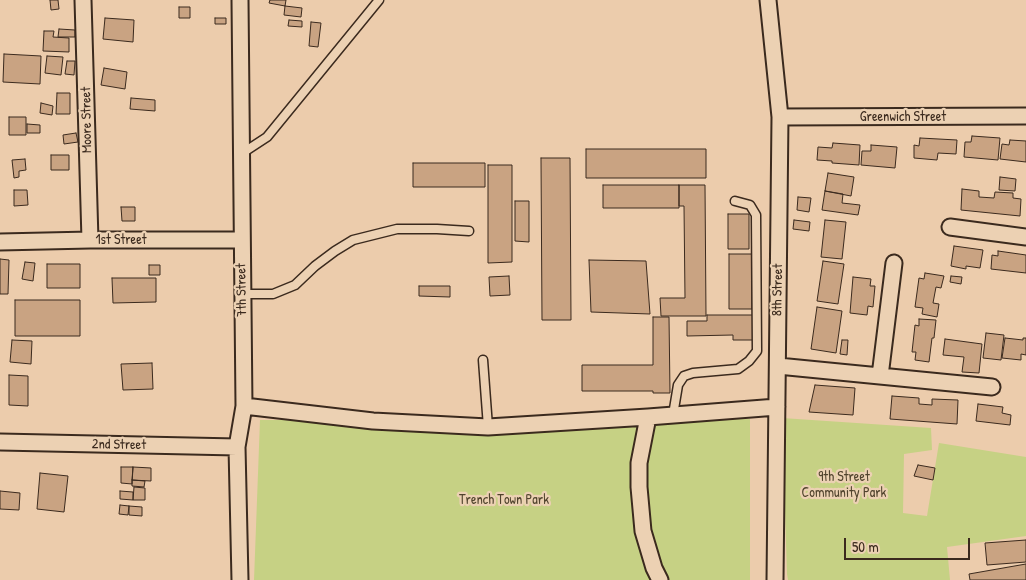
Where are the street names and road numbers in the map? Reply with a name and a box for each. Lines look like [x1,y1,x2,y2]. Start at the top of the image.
street label: Moore Street [78,87,96,153]
street label: Greenwich Street [860,109,946,125]
street label: 1st Street [95,232,147,248]
street label: 7th Street [233,263,251,317]
street label: 8th Street [769,264,787,316]
street label: 2nd Street [92,436,146,454]

